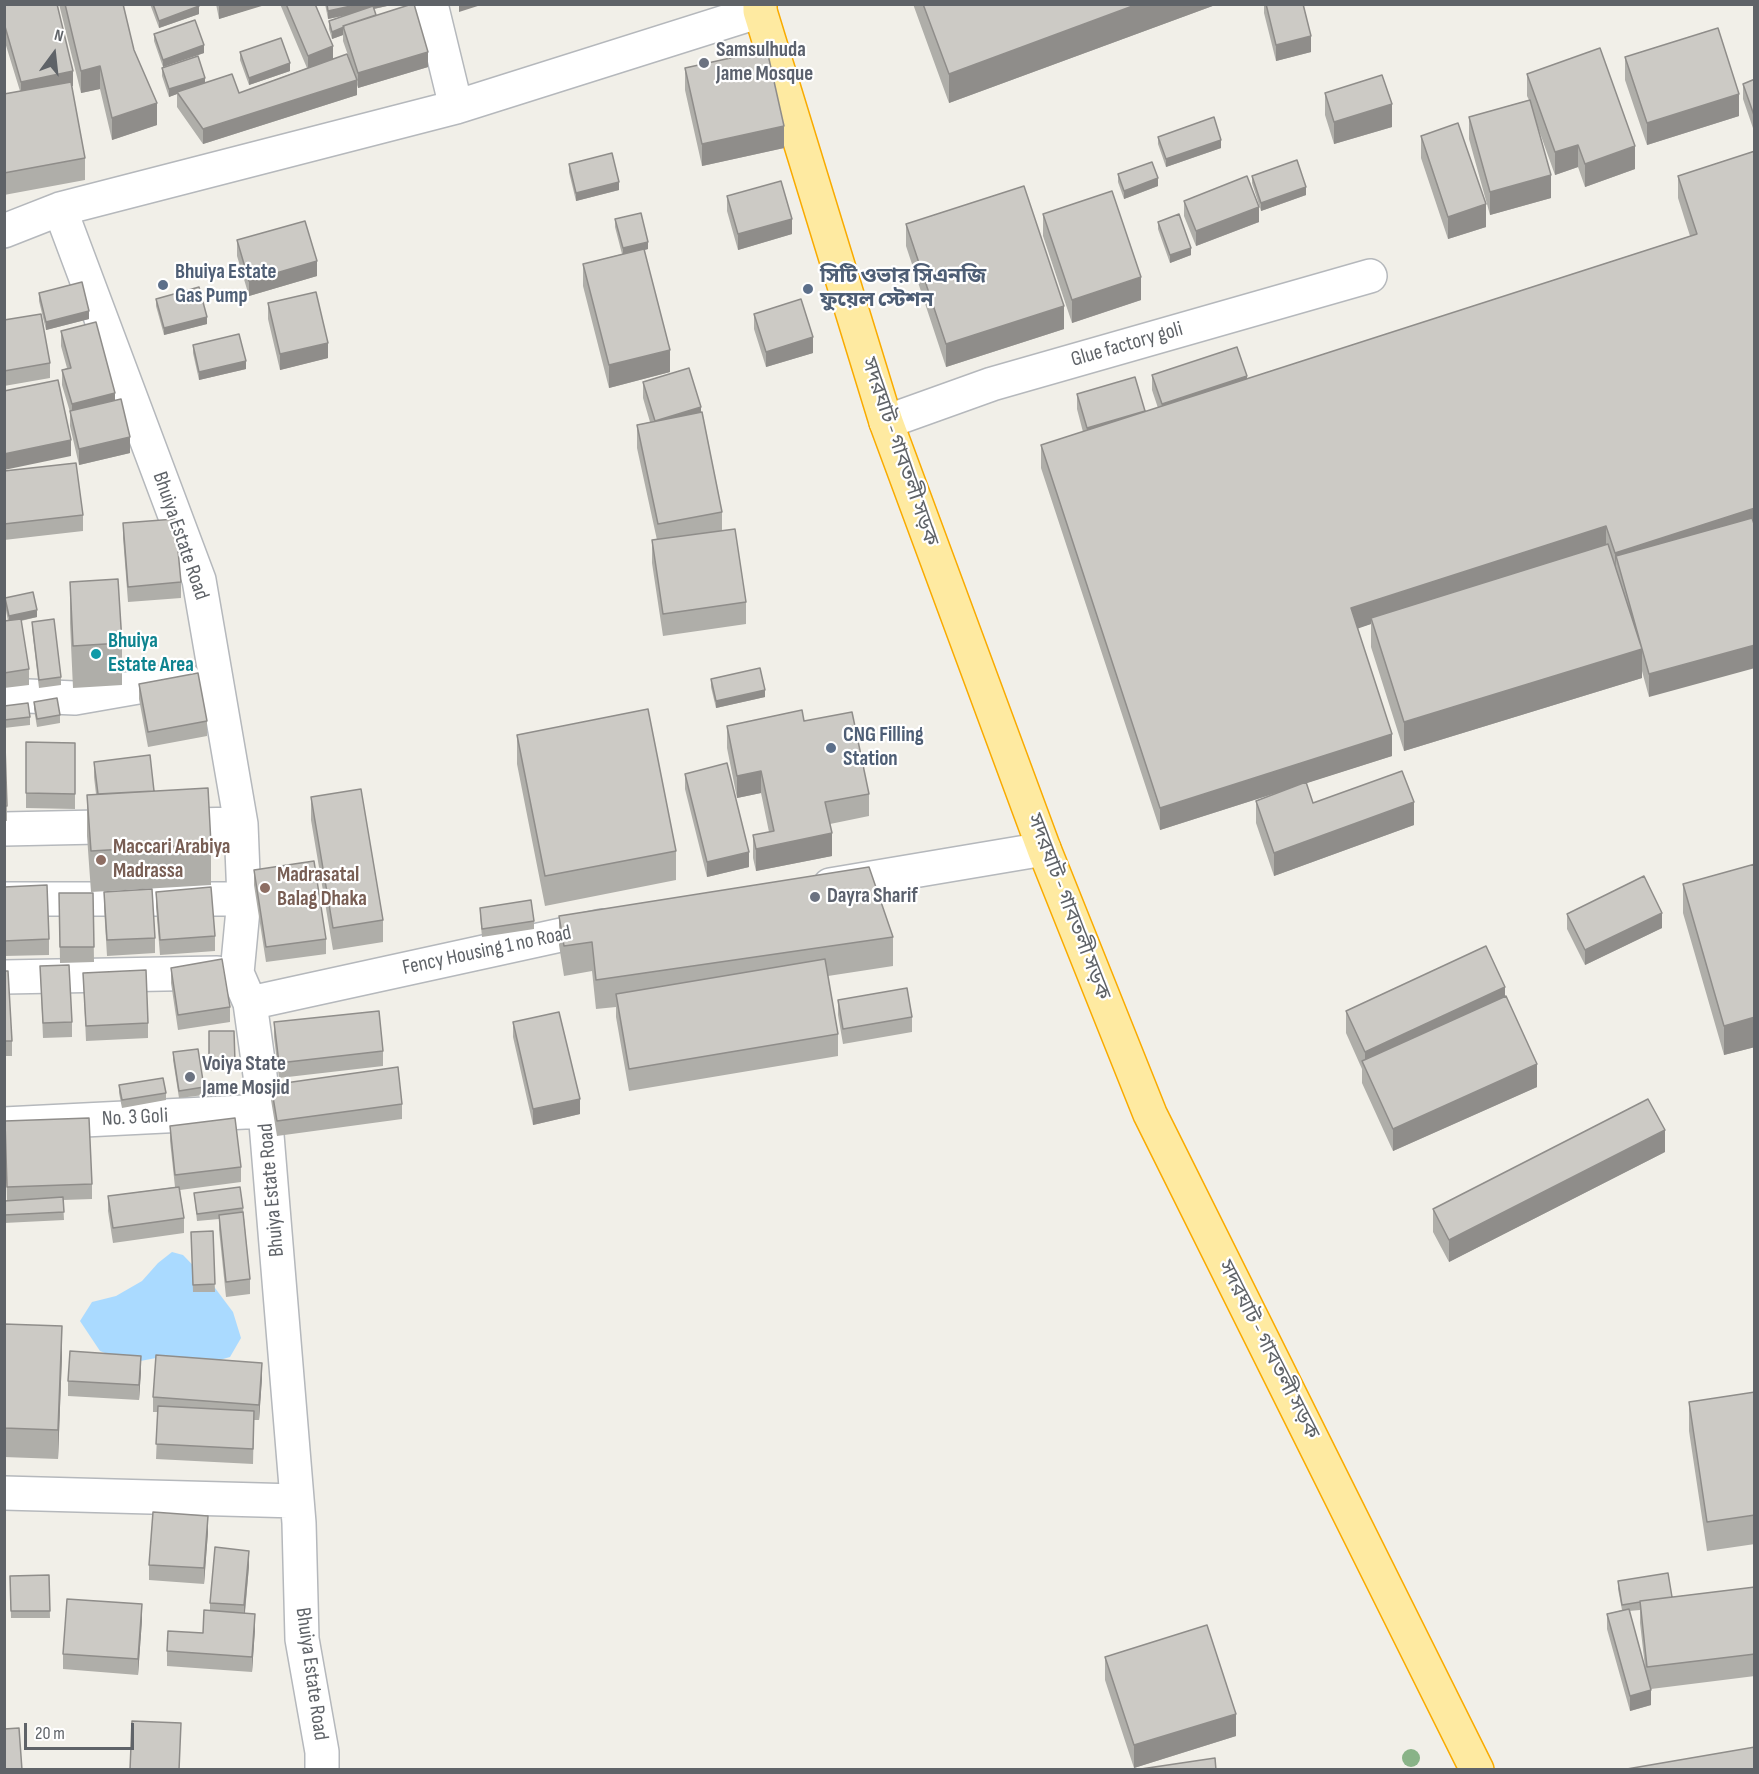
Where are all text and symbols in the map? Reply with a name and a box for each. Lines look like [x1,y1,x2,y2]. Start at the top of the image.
north arrow [24,24,84,84]
text: N [52,26,65,46]
place label: Samsulhuda Jame Mosque [716,38,813,88]
marker: Samsulhuda Jame Mosque [697,56,711,70]
place label: Bhuiya Estate Gas Pump [175,260,277,310]
place label: সিটি ওভার সিএনজি ফুয়েল স্টেশন [820,264,986,314]
marker: Bhuiya Estate Gas Pump [156,278,170,292]
marker: সিটি ওভার সিএনজি ফুয়েল স্টেশন [801,282,815,296]
street label: Glue factory goli [1068,317,1186,373]
street label: সদরঘাট - গাবতলী সড়ক [855,355,943,549]
street label: Bhuiya Estate Road [146,469,214,603]
place label: Bhuiya Estate Area [108,629,194,679]
marker: Bhuiya Estate Area [89,647,103,661]
place label: CNG Filling Station [843,723,924,773]
marker: CNG Filling Station [824,741,838,755]
street label: সদরঘাট - গাবতলী সড়ক [1021,810,1115,1004]
place label: Maccari Arabiya Madrassa [113,835,230,885]
marker: Maccari Arabiya Madrassa [94,853,108,867]
place label: Madrasatal Balag Dhaka [277,863,367,913]
marker: Madrasatal Balag Dhaka [258,881,272,895]
place label: Dayra Sharif [827,884,918,910]
marker: Dayra Sharif [808,890,822,904]
street label: Fency Housing 1 no Road [400,921,574,981]
place label: Voiya State Jame Mosjid [202,1052,290,1102]
marker: Voiya State Jame Mosjid [183,1070,197,1084]
street label: No. 3 Goli [101,1104,169,1132]
street label: Bhuiya Estate Road [254,1122,290,1258]
street label: সদরঘাট - গাবতলী সড়ক [1212,1256,1324,1444]
street label: Bhuiya Estate Road [289,1606,333,1742]
scale bar [27,1711,136,1749]
text: 20 m [35,1723,65,1744]

